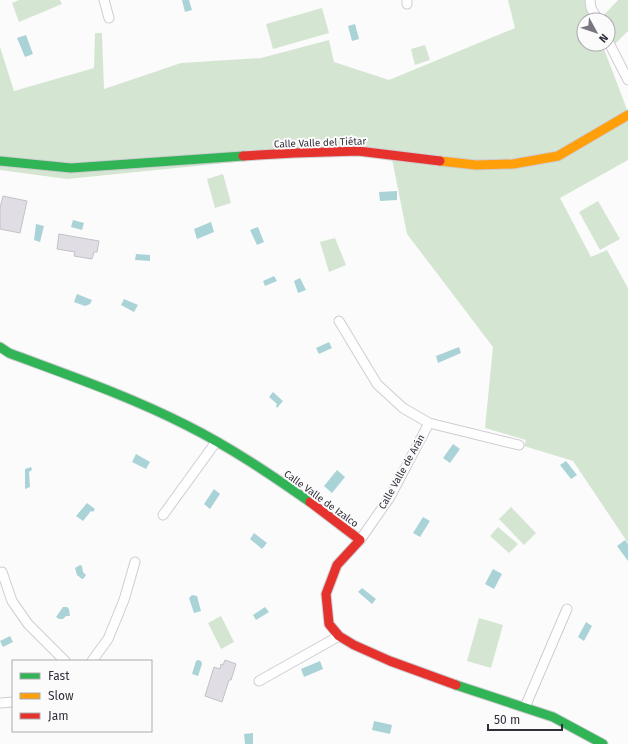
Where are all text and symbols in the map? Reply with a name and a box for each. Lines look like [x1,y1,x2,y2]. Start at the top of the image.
north arrow [576,12,616,52]
text: N [596,31,611,45]
street label: Calle Valle del Tiétar [274,135,367,151]
street label: Calle Valle de Arán [376,432,428,512]
street label: Calle Valle de Izalco [281,468,361,530]
legend [12,660,152,732]
text: Fast [48,669,70,683]
text: Slow [48,689,74,703]
scale bar [488,706,562,732]
text: Jam [48,709,68,723]
text: 50 m [494,713,520,727]

